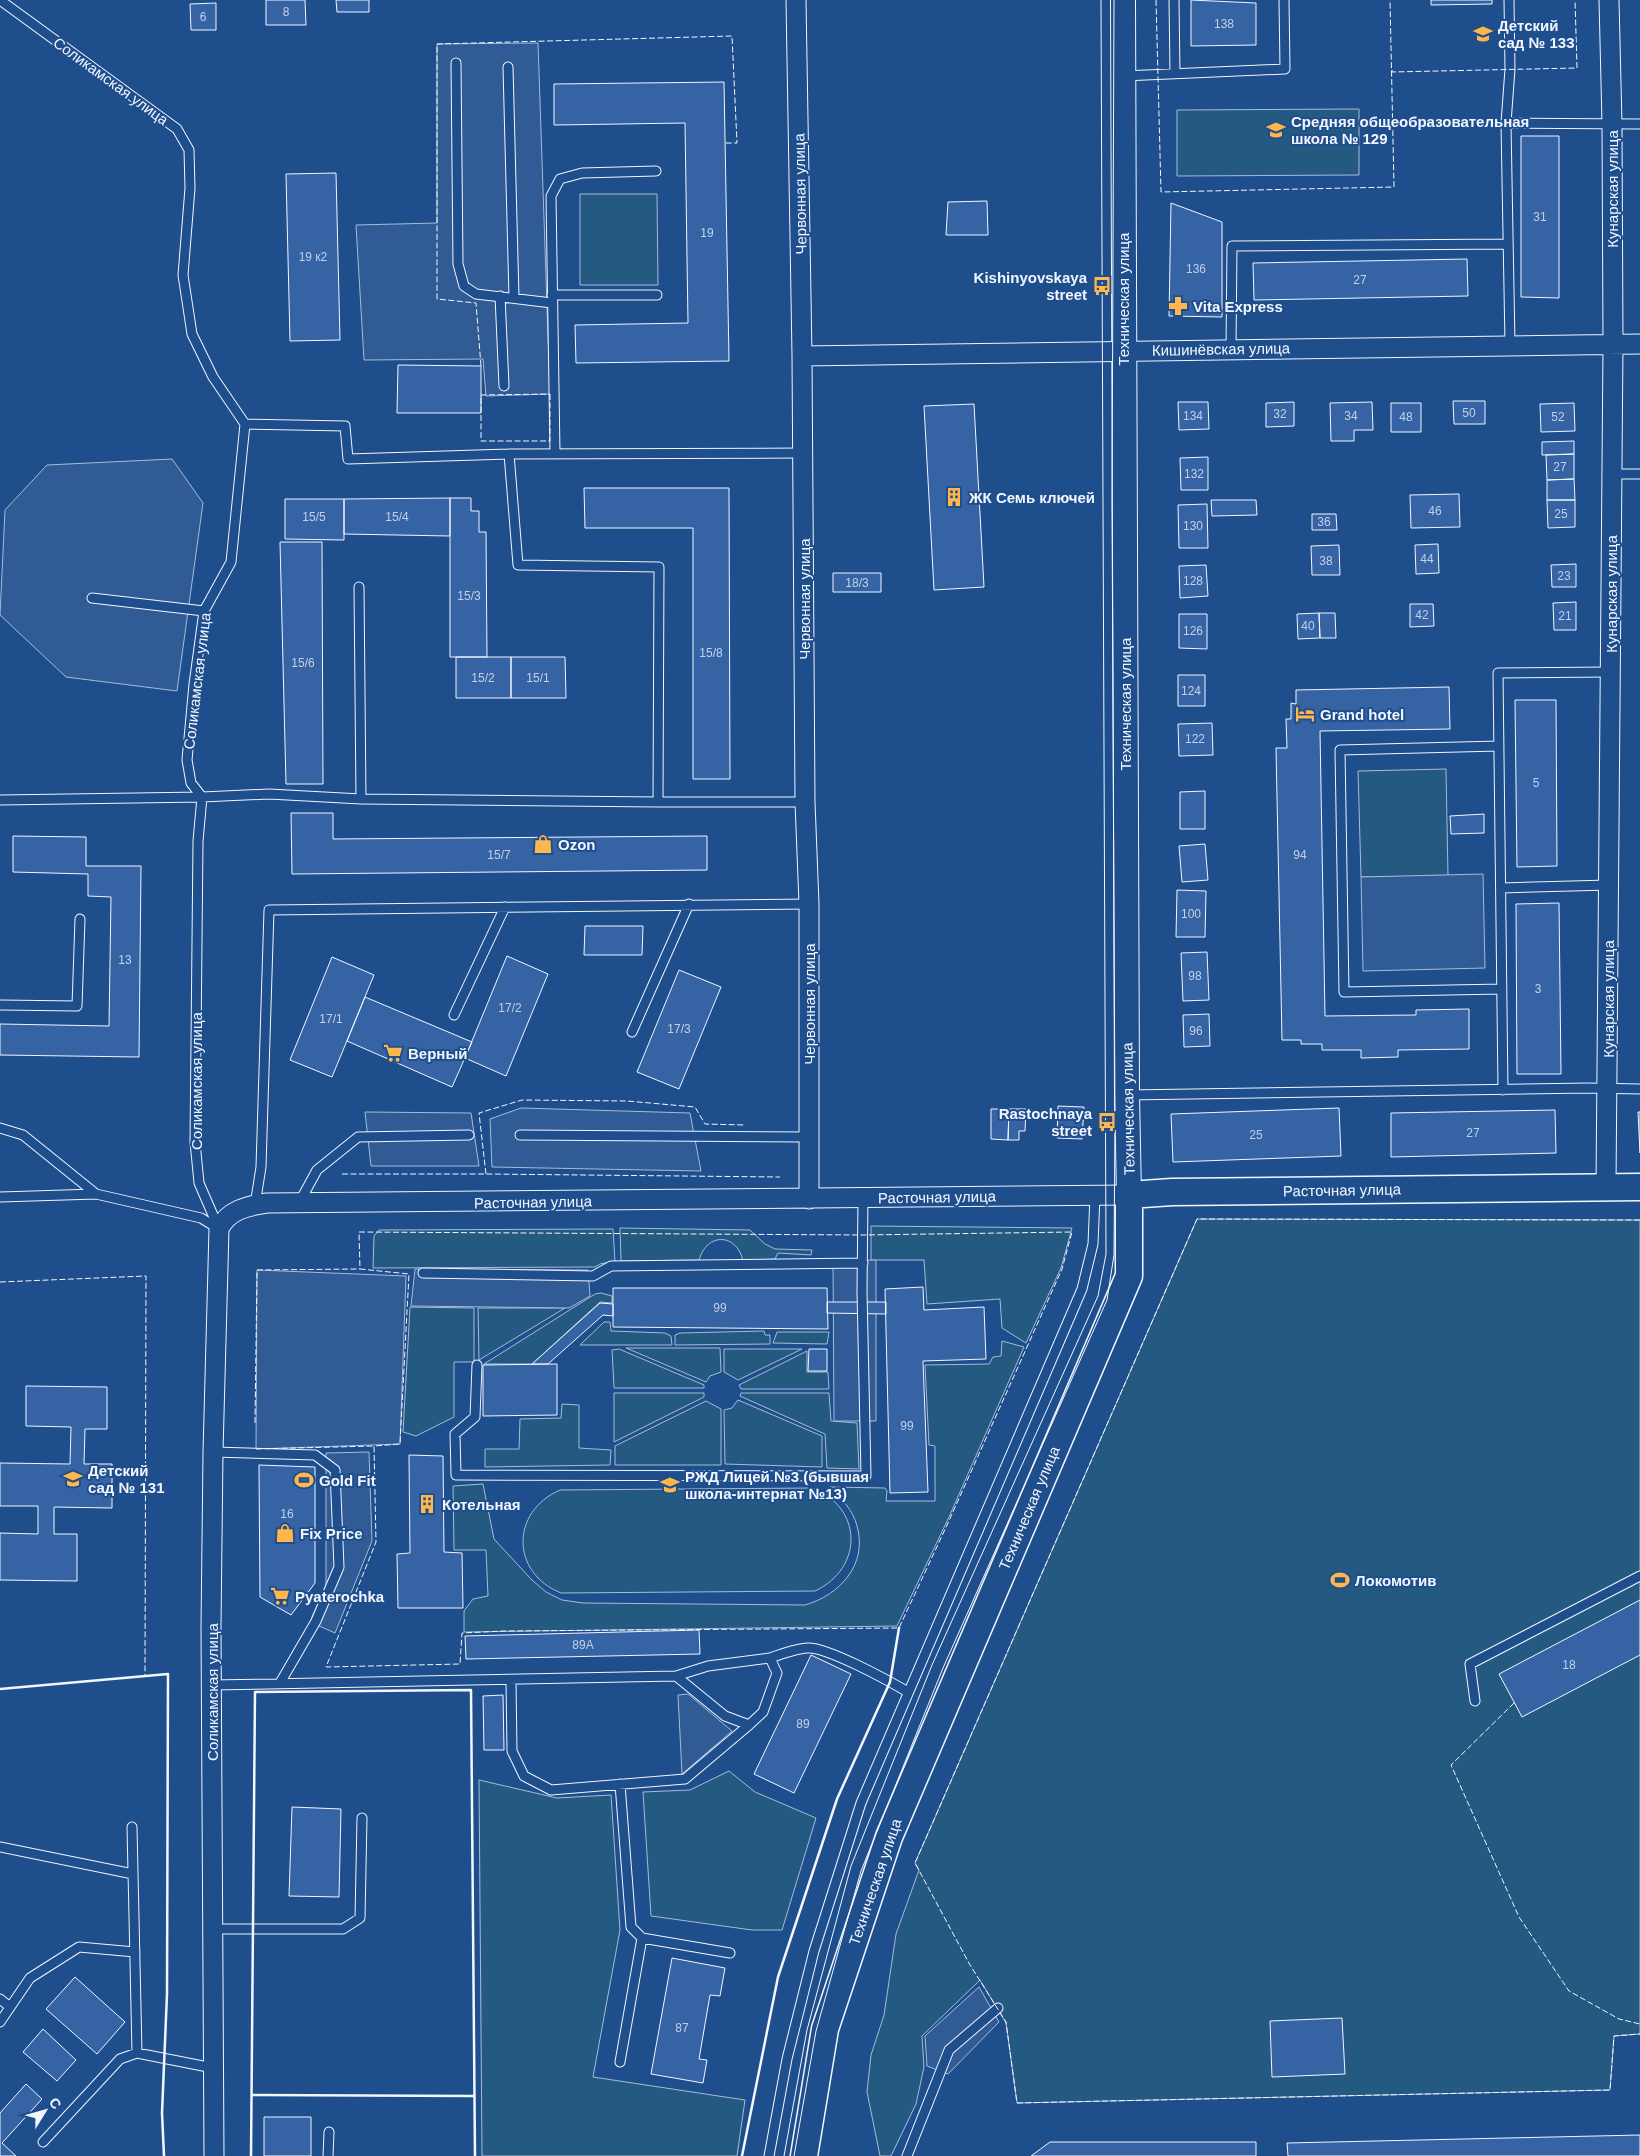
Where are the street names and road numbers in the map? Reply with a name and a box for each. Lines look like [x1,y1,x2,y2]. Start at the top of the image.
street label: Соликамская улица [50,34,172,129]
street label: Кунарская улица [1604,130,1621,248]
street label: Червонная улица [790,133,810,255]
street label: Техническая улица [1115,232,1132,365]
street label: Кишинёвская улица [1152,339,1291,359]
street label: Кунарская улица [1603,535,1620,653]
street label: Червонная улица [796,538,813,660]
street label: Соликамская улица [180,611,214,750]
street label: Техническая улица [1117,637,1134,770]
street label: Кунарская улица [1600,940,1617,1058]
street label: Червонная улица [801,943,818,1065]
street label: Соликамская улица [188,1011,205,1150]
street label: Техническая улица [1118,1042,1138,1176]
street label: Расточная улица [1283,1180,1402,1200]
street label: Расточная улица [878,1187,997,1207]
street label: Расточная улица [474,1192,593,1212]
street label: Техническая улица [995,1443,1063,1572]
street label: Соликамская улица [204,1622,221,1761]
street label: Техническая улица [845,1816,905,1948]

